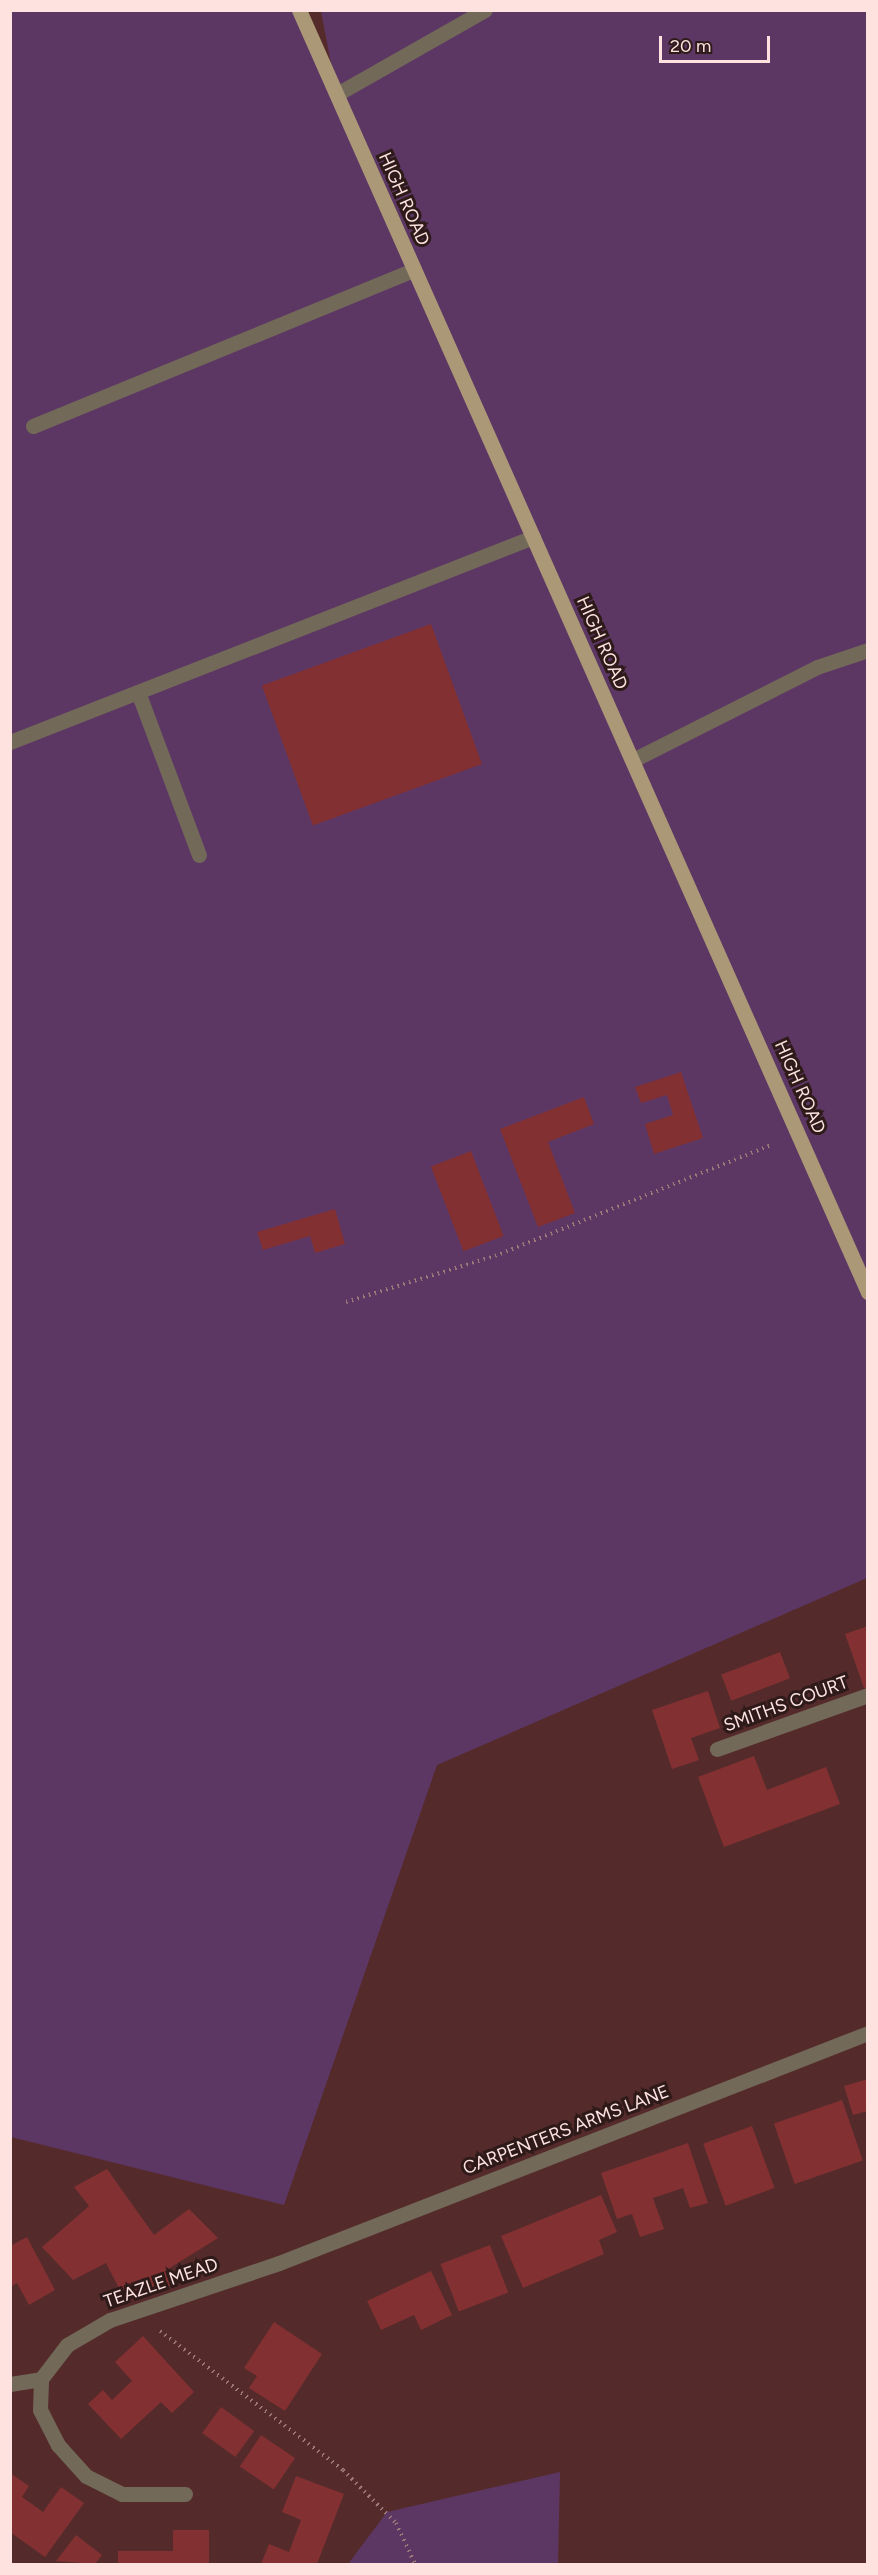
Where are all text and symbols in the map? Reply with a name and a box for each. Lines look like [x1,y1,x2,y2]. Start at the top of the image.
scale bar [662,24,773,62]
text: 20 m [670,35,711,57]
street label: HIGH ROAD [374,149,434,249]
street label: HIGH ROAD [572,593,632,693]
street label: HIGH ROAD [770,1037,830,1137]
street label: SMITHS COURT [721,1671,851,1737]
street label: CARPENTERS ARMS LANE [460,2081,672,2179]
street label: TEAZLE MEAD [101,2253,221,2313]

